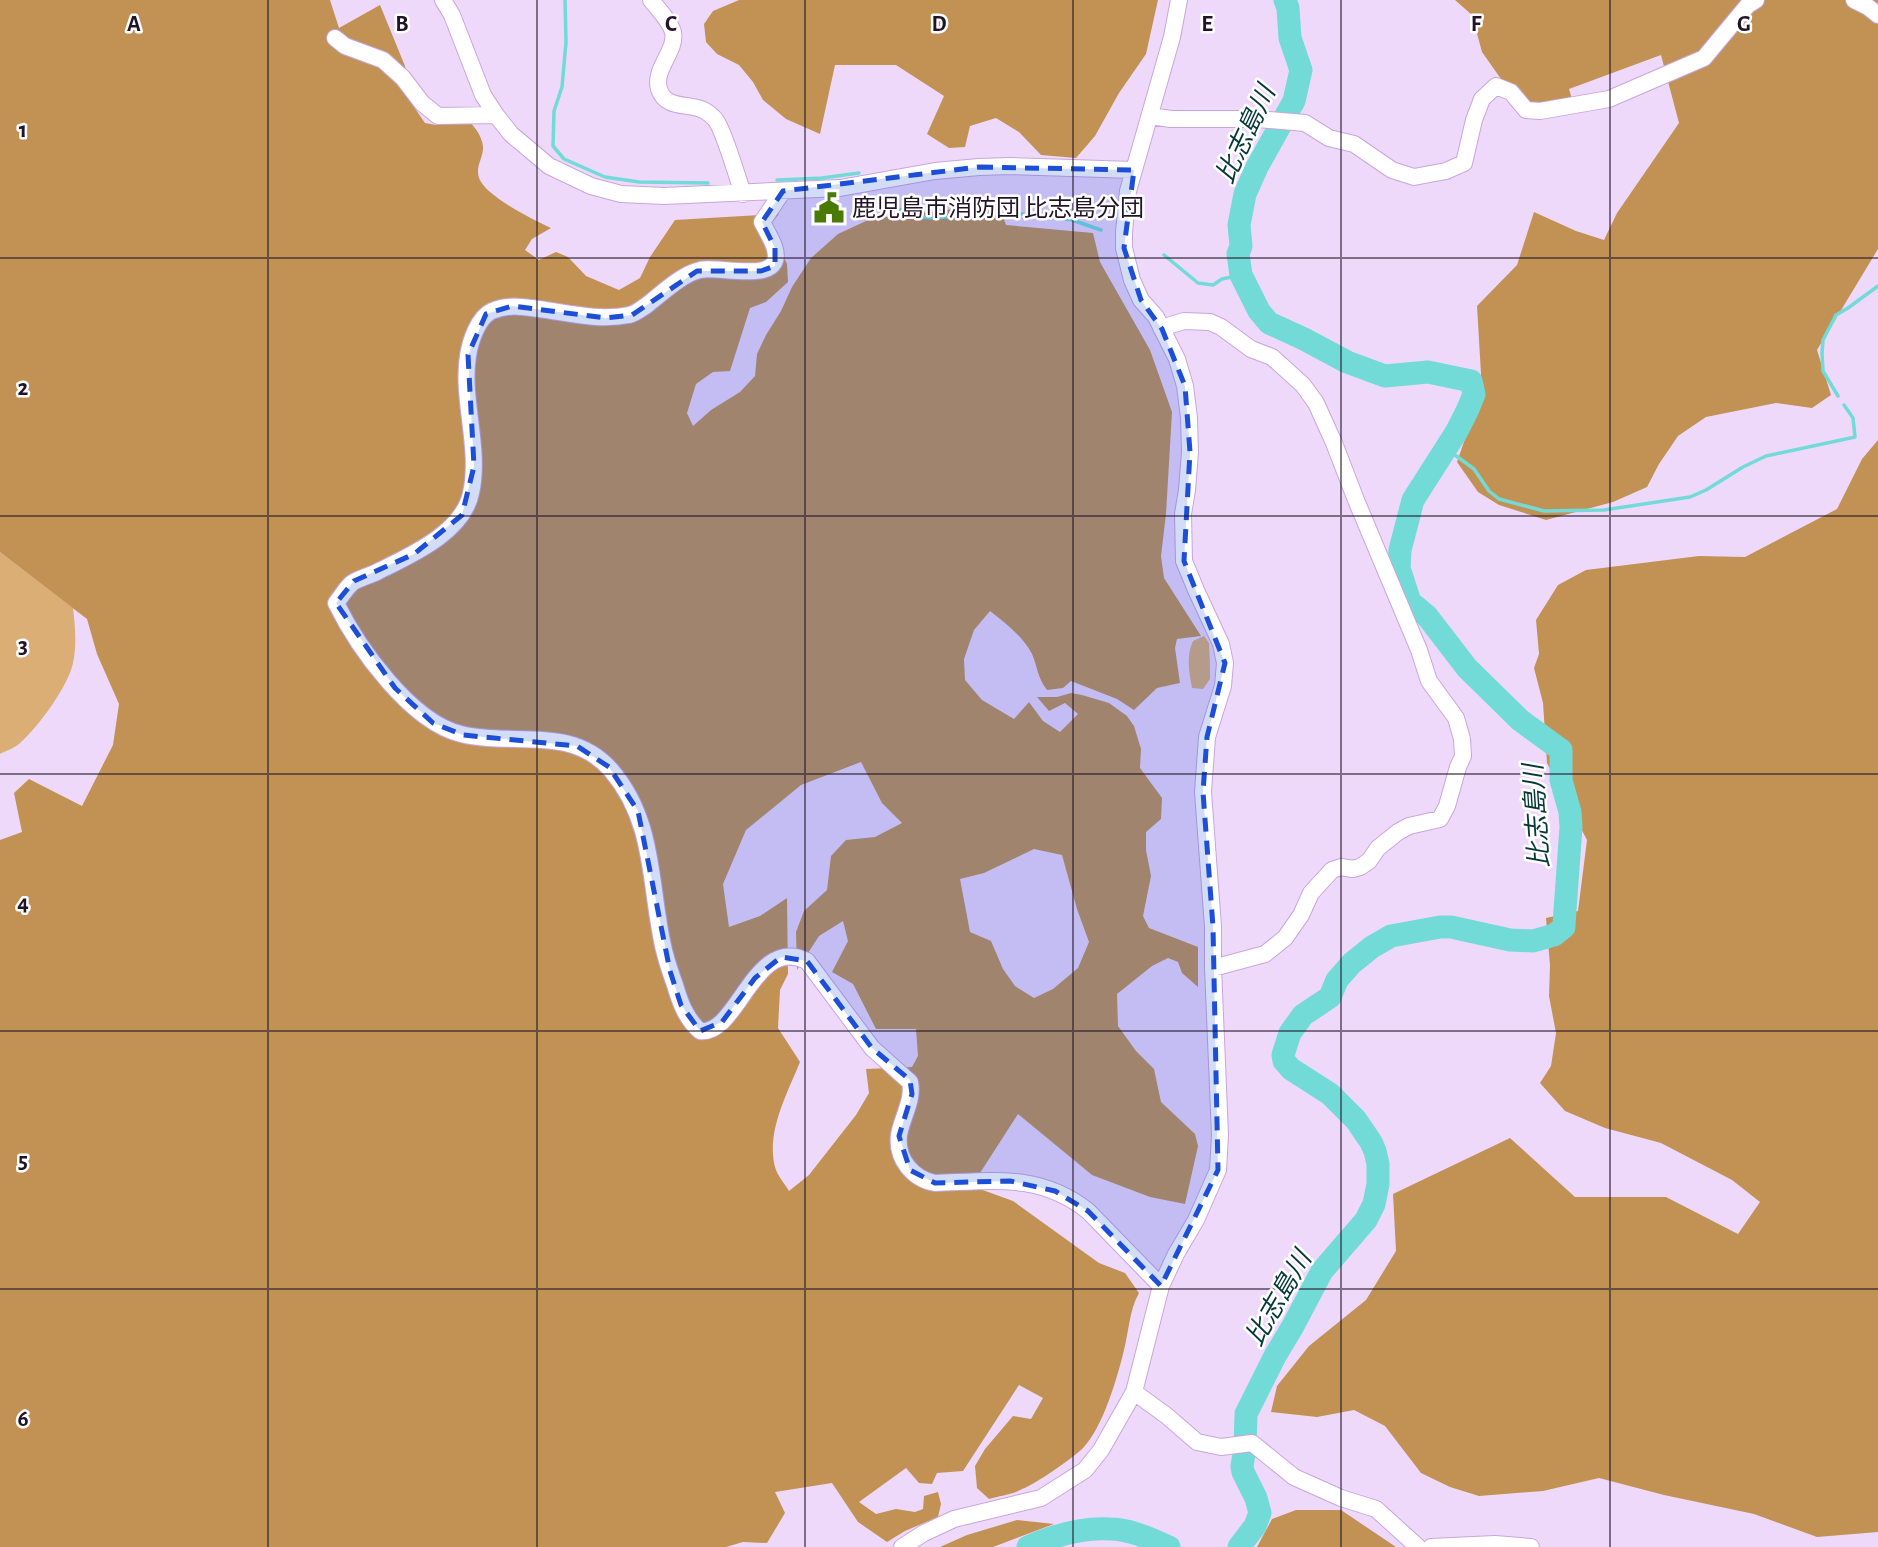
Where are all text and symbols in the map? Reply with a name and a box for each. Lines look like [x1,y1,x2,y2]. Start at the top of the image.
text: A [127,13,141,36]
text: B [395,13,409,36]
text: C [665,13,677,36]
text: D [931,13,947,36]
text: E [1201,13,1213,36]
text: F [1471,13,1482,36]
text: G [1737,13,1751,36]
water label: 比志島川 [1211,79,1281,187]
text: 1 [19,119,27,142]
public building icon: 鹿児島市消防団 比志島分団 [812,191,846,225]
place label: 鹿児島市消防団 比志島分団 [852,195,1144,221]
text: 2 [18,377,29,400]
text: 3 [18,635,28,658]
water label: 比志島川 [1519,760,1554,869]
text: 4 [17,892,29,915]
text: 5 [18,1150,28,1173]
water label: 比志島川 [1241,1244,1318,1350]
text: 6 [17,1408,29,1431]

